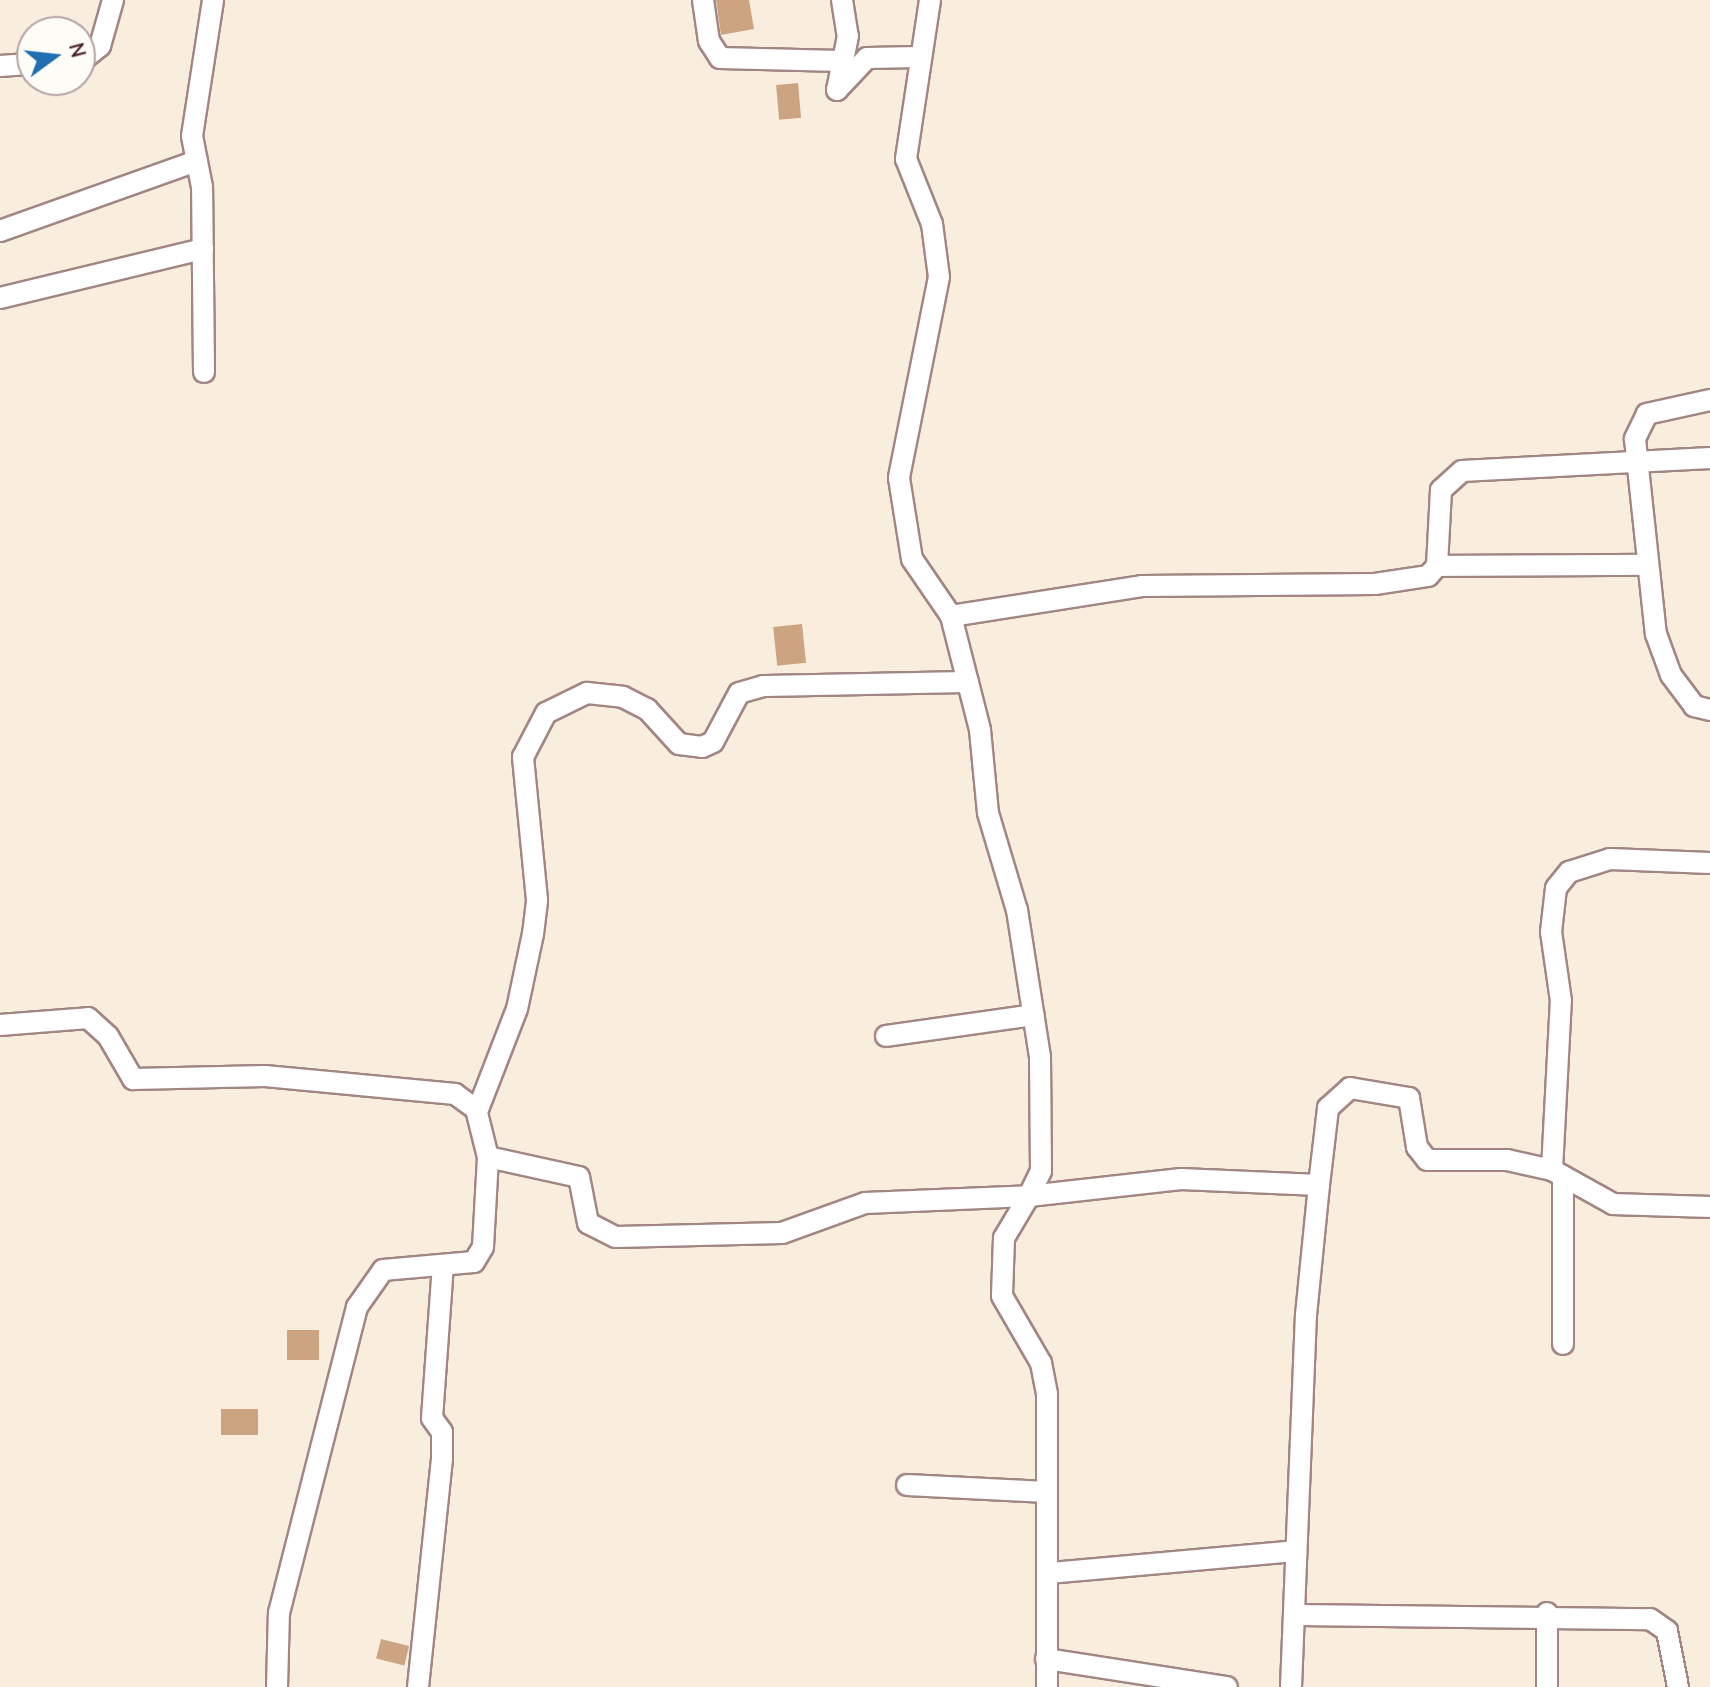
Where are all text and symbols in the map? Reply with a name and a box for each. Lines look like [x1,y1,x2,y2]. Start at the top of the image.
north arrow [16,16,96,96]
text: N [63,40,92,61]

